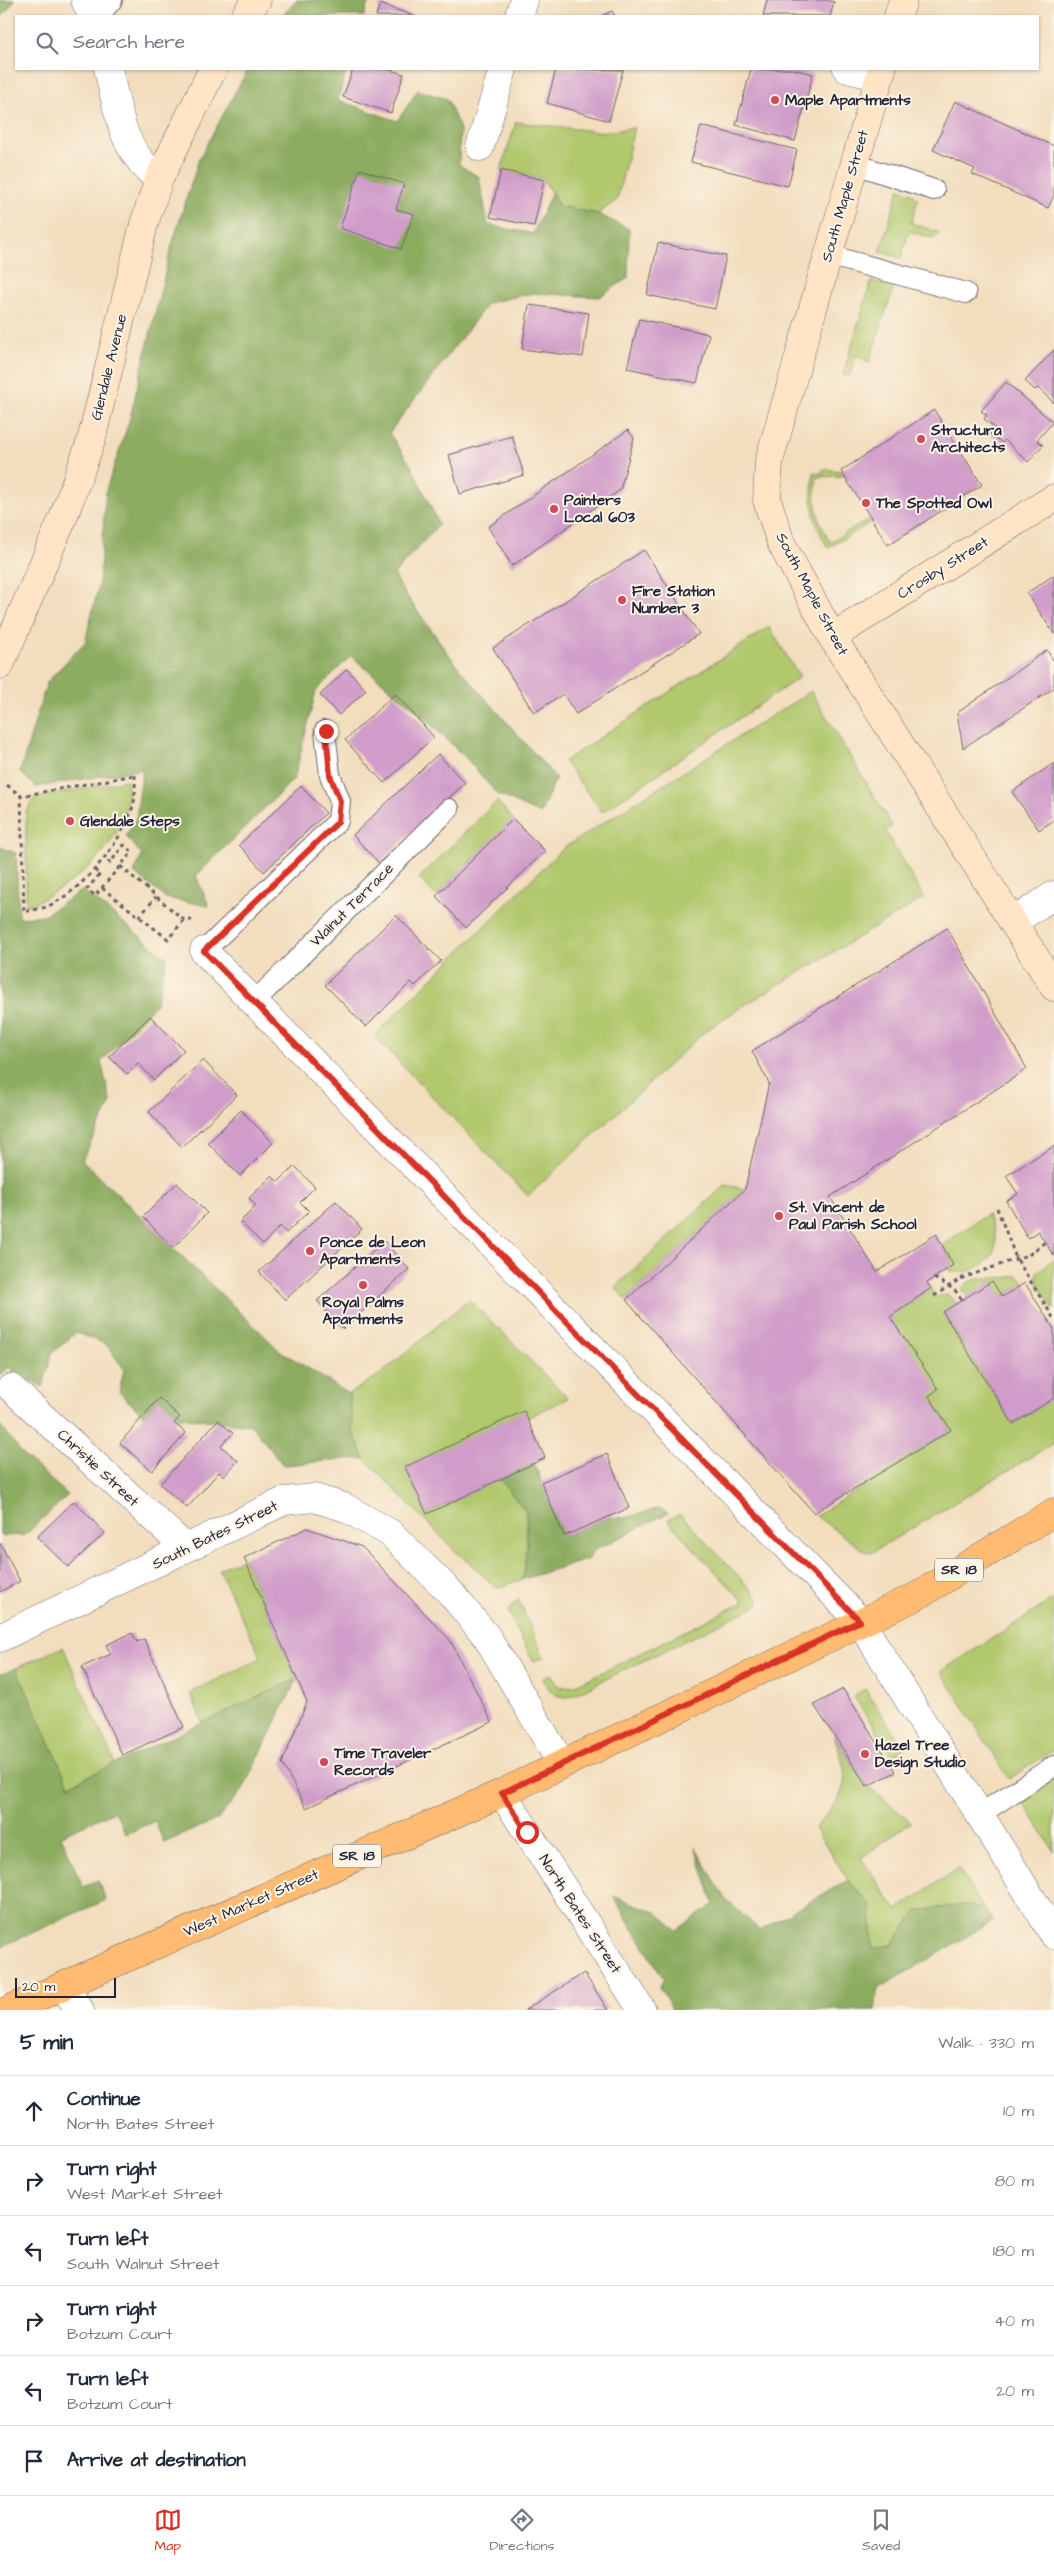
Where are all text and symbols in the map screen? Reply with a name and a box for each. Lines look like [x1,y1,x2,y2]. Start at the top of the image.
search box [15,15,1039,70]
icon: search [33,29,61,57]
text: Search here [73,29,185,56]
place label: Maple Apartments [785,90,911,111]
marker: Maple Apartments [769,94,781,106]
street label: South Maple Street [816,128,874,264]
street label: Glendale Avenue [86,312,132,422]
place label: Structura Architects [930,420,1006,458]
marker: Structura Architects [915,433,927,445]
place label: Painters Local 603 [564,490,635,528]
place label: The Spotted Owl [875,493,992,514]
marker: The Spotted Owl [860,497,872,509]
marker: Painters Local 603 [548,503,560,515]
street label: South Maple Street [771,529,853,659]
street label: Crosby Street [893,532,993,605]
place label: Fire Station Number 3 [632,581,715,619]
marker: Fire Station Number 3 [616,594,628,606]
route end [315,720,338,743]
place label: Glendale Steps [80,811,180,832]
marker: Glendale Steps [64,815,76,827]
street label: Walnut Terrace [305,858,399,952]
place label: St. Vincent de Paul Parish School [788,1197,917,1235]
marker: St. Vincent de Paul Parish School [773,1210,785,1222]
place label: Ponce de Leon Apartments [320,1232,426,1270]
marker: Ponce de Leon Apartments [304,1245,316,1257]
marker: Royal Palms Apartments [357,1279,369,1291]
place label: Royal Palms Apartments [322,1292,405,1330]
street label: Christie Street [52,1425,144,1511]
street label: South Bates Street [149,1495,281,1575]
road number: SR 18 [935,1558,983,1582]
place label: Hazel Tree Design Studio [875,1735,966,1775]
place label: Time Traveler Records [333,1743,432,1781]
marker: Hazel Tree Design Studio [859,1748,871,1760]
marker: Time Traveler Records [318,1756,330,1768]
route start [516,1821,539,1844]
road number: SR 18 [333,1844,381,1868]
street label: North Bates Street [534,1850,626,1978]
street label: West Market Street [180,1864,322,1942]
scale bar [15,1975,116,1998]
text: 20 m [22,1977,55,1997]
text: 5 min [20,2028,73,2057]
text: Walk · 330 m [938,2032,1034,2054]
text: Continue [67,2086,141,2113]
icon: ahead [20,2097,48,2125]
text: 10 m [1003,2100,1034,2122]
text: North Bates Street [67,2113,214,2135]
text: Turn right [67,2156,156,2183]
icon: right [20,2167,48,2195]
text: 80 m [995,2170,1034,2192]
text: West Market Street [67,2183,223,2205]
text: Turn left [67,2226,148,2253]
icon: left [20,2237,48,2265]
text: 180 m [993,2240,1034,2262]
text: South Walnut Street [67,2253,219,2275]
text: Turn right [67,2296,156,2323]
icon: right [20,2307,48,2335]
text: 40 m [994,2310,1034,2332]
text: Botzum Court [67,2323,173,2345]
text: Turn left [67,2366,148,2393]
icon: left [20,2377,48,2405]
text: 20 m [996,2380,1034,2402]
text: Botzum Court [67,2393,173,2415]
icon: arrive [20,2447,48,2475]
text: Arrive at destination [67,2447,246,2474]
tab: Map [154,2506,182,2556]
tab: Directions [489,2506,554,2556]
tab: Saved [862,2506,900,2556]

